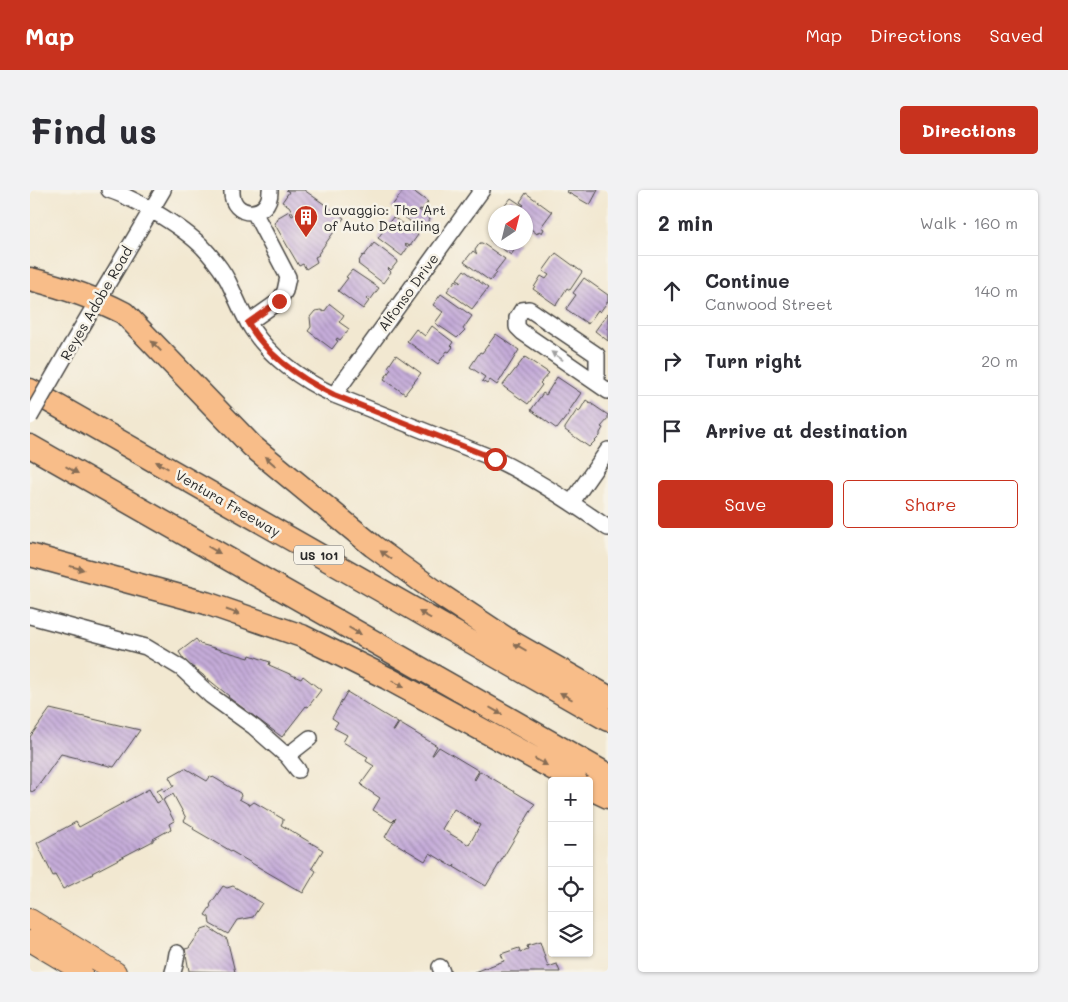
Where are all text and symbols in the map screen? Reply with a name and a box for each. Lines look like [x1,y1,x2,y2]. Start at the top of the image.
text: Map [25,20,74,51]
text: Map [805,23,842,47]
text: Directions [870,23,962,47]
text: Saved [990,23,1043,47]
button: Directions [900,106,1038,154]
text: Find us [30,107,157,153]
place label: Lavaggio: The Art of Auto Detailing [324,200,446,235]
building icon: Lavaggio: The Art of Auto Detailing [293,204,319,238]
north arrow [488,205,533,250]
text: 2 min [658,209,713,236]
text: Walk · 160 m [920,212,1018,233]
street label: Reyes Adobe Road [56,242,136,363]
street label: Alfonso Drive [373,249,443,335]
text: Continue [705,268,790,293]
icon: ahead [658,277,686,305]
text: 140 m [974,280,1018,301]
route end [268,290,291,313]
text: Canwood Street [705,293,833,314]
one-way arrow [150,340,162,352]
icon: right [658,347,686,375]
text: Turn right [705,348,802,373]
text: 20 m [981,350,1018,371]
one-way arrow [551,351,564,361]
icon: arrive [658,417,686,445]
text: Arrive at destination [705,418,908,443]
route start [484,448,507,471]
one-way arrow [264,456,276,467]
one-way arrow [155,461,169,469]
street label: Ventura Freeway [172,465,284,541]
one-way arrow [65,466,80,474]
button: Save [658,480,833,528]
button: Share [843,480,1018,528]
one-way arrow [207,546,220,555]
road number: US 101 [294,546,344,564]
one-way arrow [380,550,393,561]
one-way arrow [69,564,85,572]
one-way arrow [226,609,241,617]
one-way arrow [417,611,432,619]
one-way arrow [347,627,362,635]
one-way arrow [514,642,527,651]
one-way arrow [391,680,405,688]
one-way arrow [559,691,572,700]
one-way arrow [489,707,502,716]
one-way arrow [534,757,547,766]
map controls [548,777,593,957]
button: + [548,777,593,822]
button: − [548,822,593,867]
button: locate [548,867,593,912]
button: layers [548,912,593,957]

